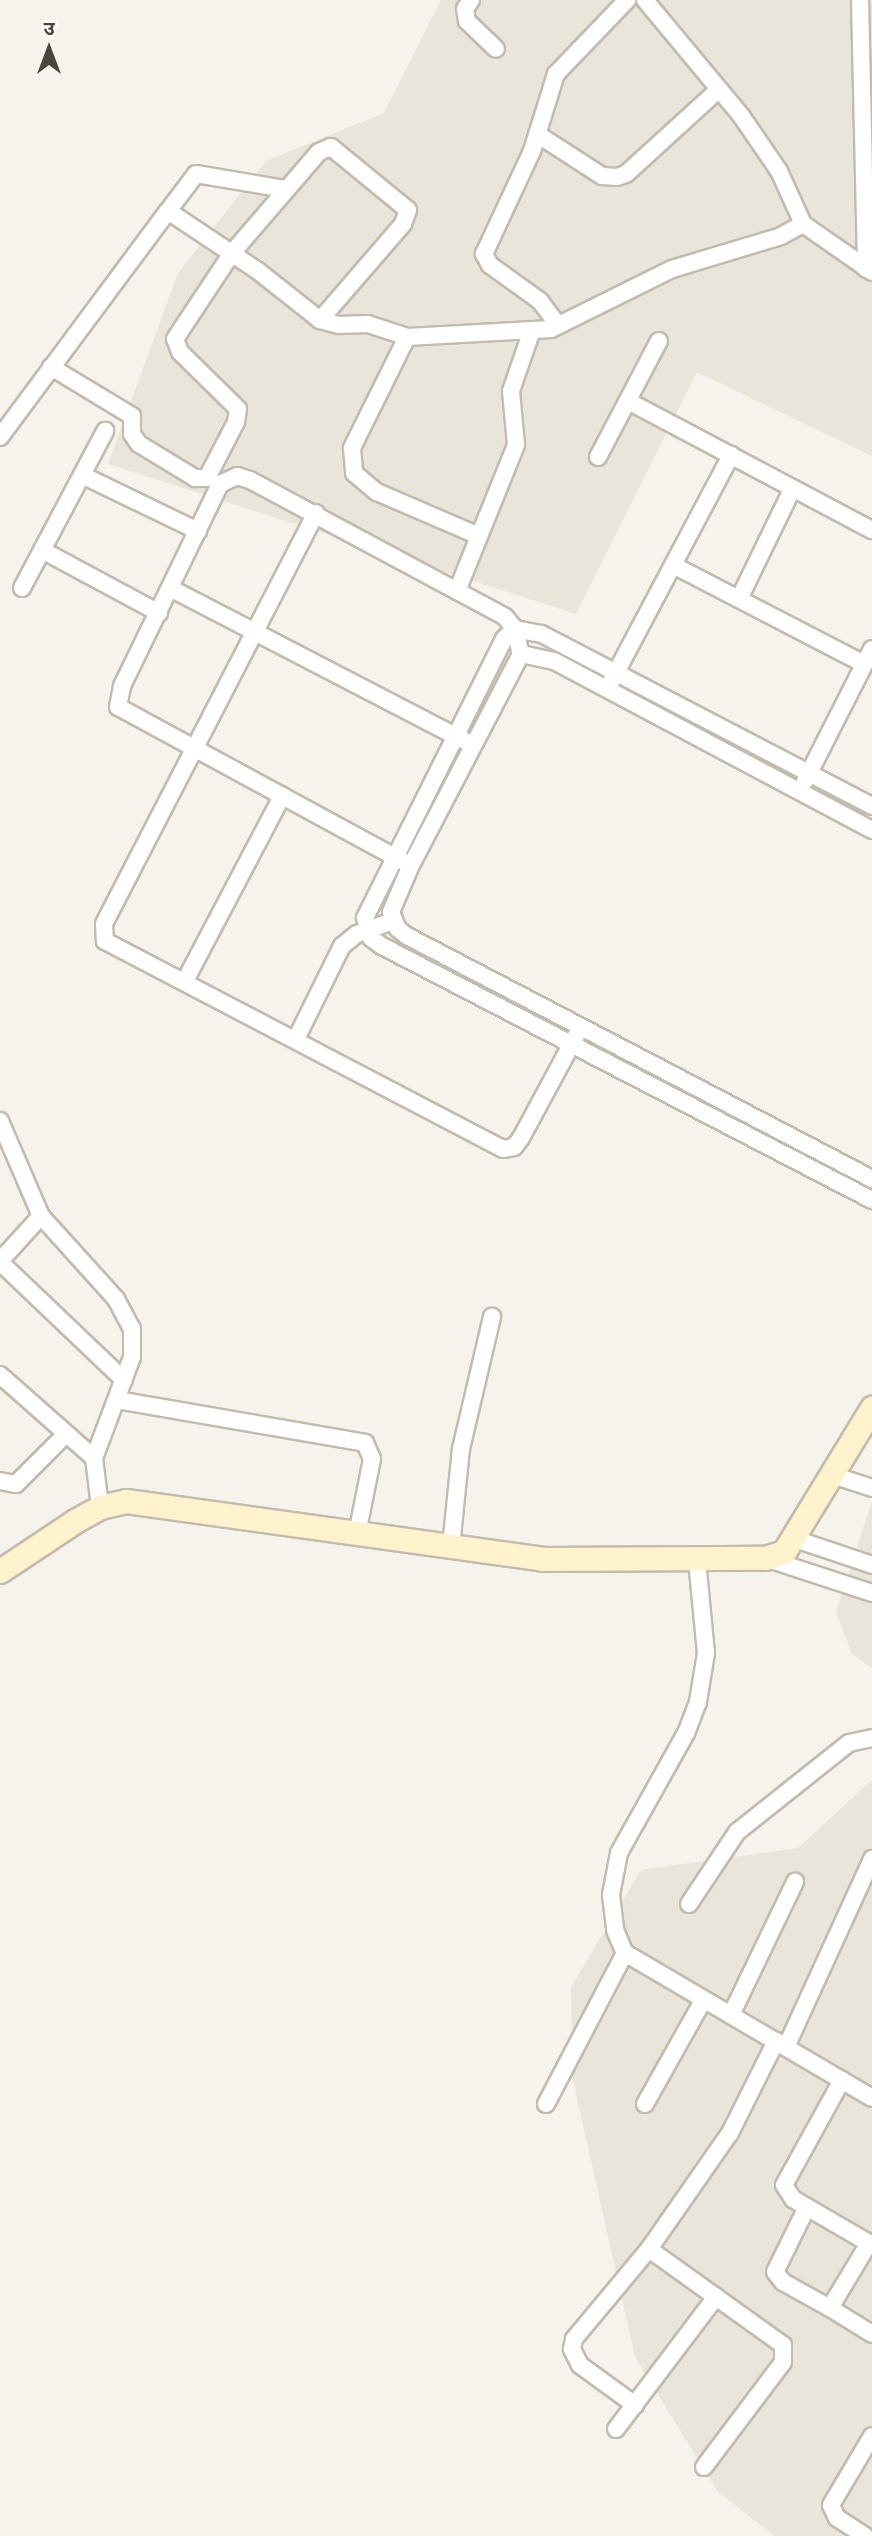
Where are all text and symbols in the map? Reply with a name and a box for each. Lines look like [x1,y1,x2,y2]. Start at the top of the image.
north arrow [14,14,84,84]
text: उ [43,17,55,39]

